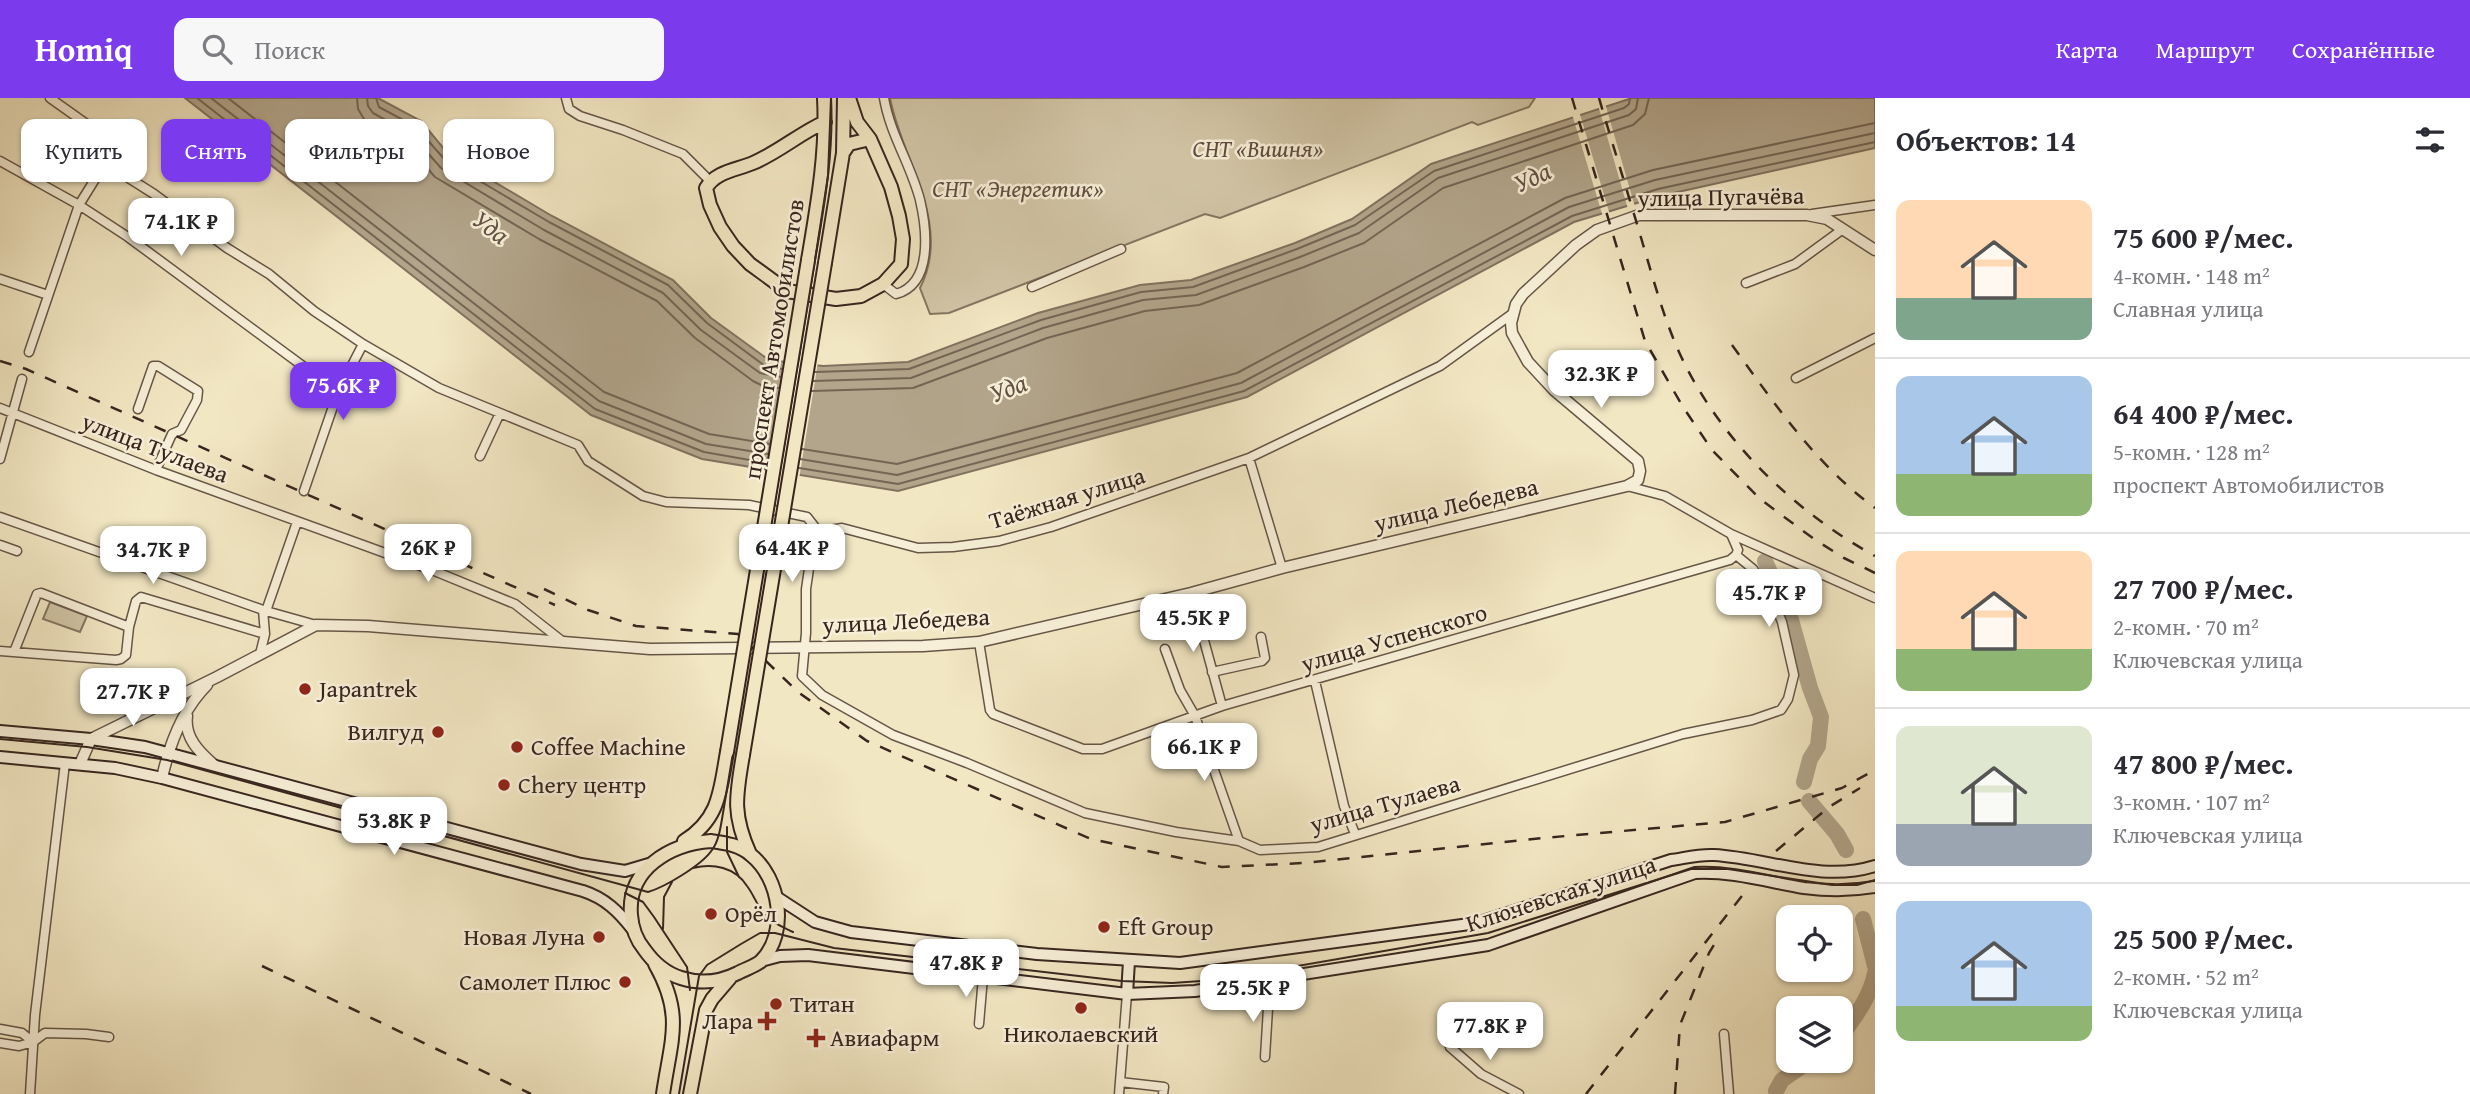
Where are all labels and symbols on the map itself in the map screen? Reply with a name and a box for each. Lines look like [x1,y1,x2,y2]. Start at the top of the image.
park label: СНТ «Вишня» [1193,131,1323,166]
water label: Уда [1507,151,1557,202]
park label: СНТ «Энергетик» [932,171,1104,206]
street label: улица Пугачёва [1636,178,1805,215]
street label: проспект Автомобилистов [734,196,813,482]
pin: 74.1K ₽ [116,198,246,258]
water label: Уда [465,200,518,253]
pin: 32.3K ₽ [1536,350,1666,410]
pin: 75.6K ₽ [278,362,408,422]
water label: Уда [983,363,1032,412]
street label: улица Тулаева [76,403,234,492]
street label: Таёжная улица [985,457,1150,538]
street label: улица Лебедева [1369,468,1542,541]
pin: 26K ₽ [379,524,477,584]
pin: 64.4K ₽ [727,524,857,584]
pin: 34.7K ₽ [88,526,218,586]
pin: 45.7K ₽ [1704,570,1834,629]
pin: 45.5K ₽ [1128,594,1258,654]
street label: улица Успенского [1296,594,1491,681]
street label: улица Лебедева [820,599,991,642]
pin: 27.7K ₽ [68,668,198,728]
place label: Japantrek [316,671,418,706]
marker: Japantrek [297,681,313,697]
place label: Вилгуд [348,714,424,749]
marker: Вилгуд [430,724,446,740]
pin: 66.1K ₽ [1139,724,1269,783]
place label: Coffee Machine [531,729,686,764]
marker: Coffee Machine [509,739,525,755]
street label: улица Тулаева [1305,765,1465,842]
place label: Chery центр [518,767,646,802]
marker: Chery центр [496,777,512,793]
pin: 53.8K ₽ [329,798,459,857]
street label: Ключевская улица [1461,846,1661,941]
place label: Орёл [725,896,777,931]
marker: Орёл [703,906,719,922]
place label: Eft Group [1118,909,1214,944]
place label: Новая Луна [463,919,586,954]
marker: Eft Group [1096,919,1112,935]
marker: Новая Луна [591,929,607,945]
pin: 47.8K ₽ [901,940,1031,999]
place label: Самолет Плюс [459,964,611,999]
pin: 25.5K ₽ [1188,964,1318,1024]
marker: Самолет Плюс [617,974,633,990]
place label: Титан [790,986,855,1021]
marker: Титан [768,996,784,1012]
marker: Николаевский [1073,1000,1089,1016]
pin: 77.8K ₽ [1425,1002,1555,1062]
place label: Лара [702,1003,754,1038]
marker: Лара [759,1013,775,1029]
place label: Николаевский [1004,1016,1158,1051]
place label: Авиафарм [830,1020,940,1055]
marker: Авиафарм [808,1030,824,1046]

